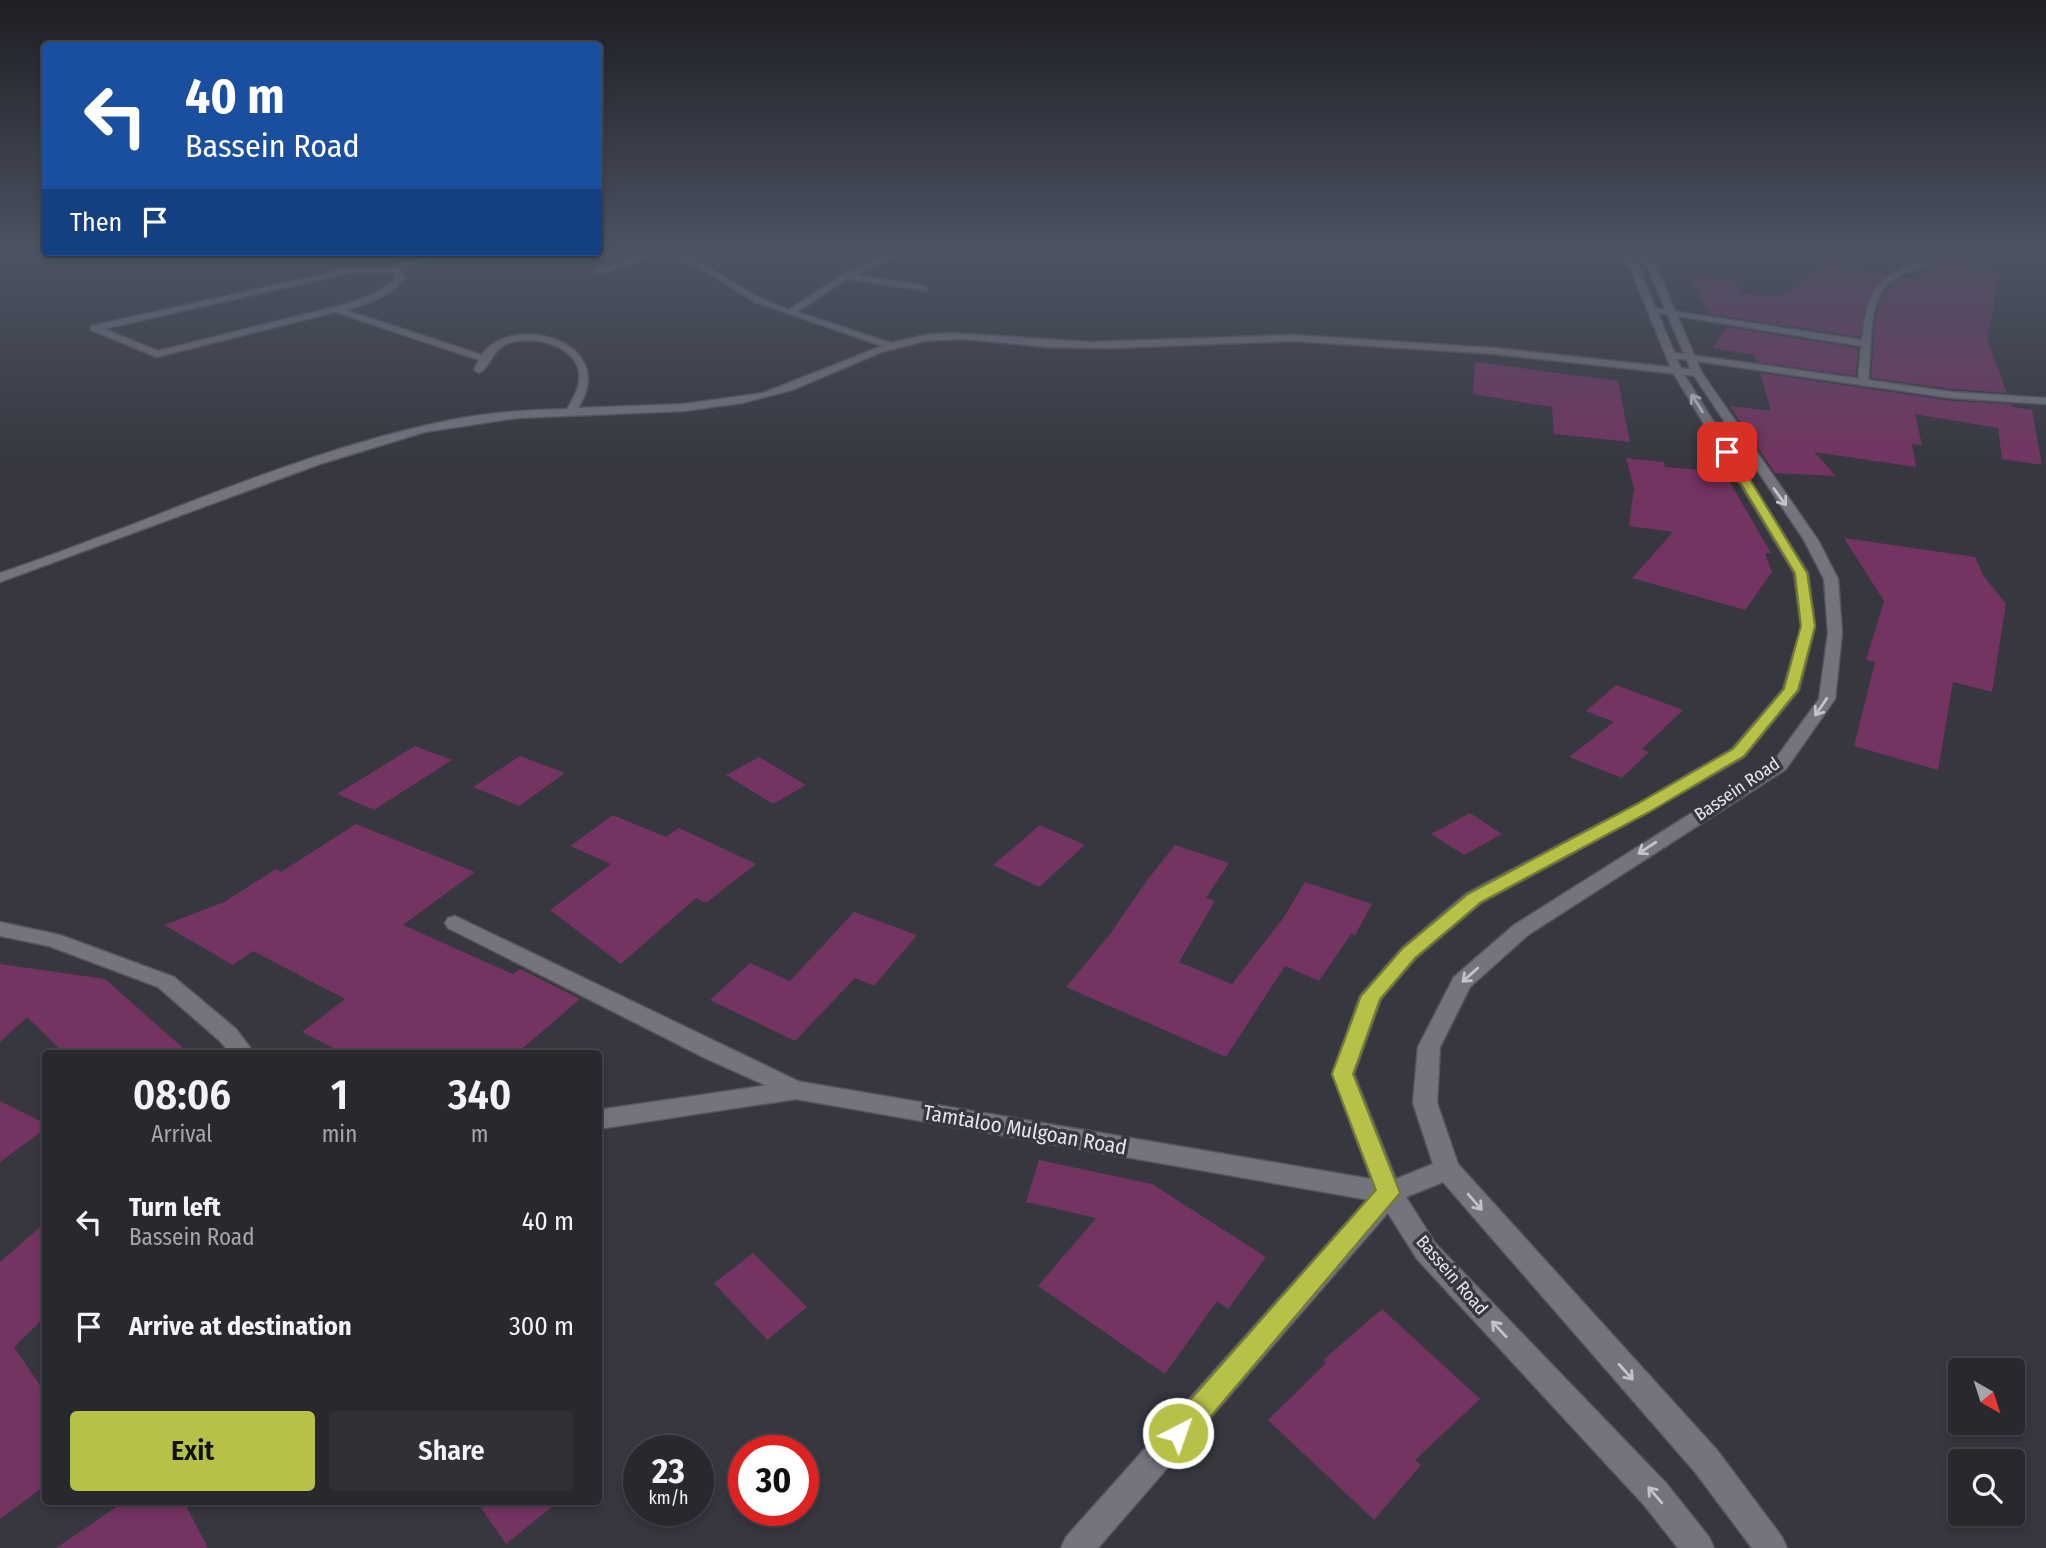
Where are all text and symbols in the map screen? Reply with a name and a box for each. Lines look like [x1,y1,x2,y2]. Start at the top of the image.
text: 40 m [185,67,285,126]
icon: left [70,70,161,161]
text: Bassein Road [185,127,360,165]
icon: arrive [136,203,174,241]
text: Then [70,207,122,238]
one-way arrow [1689,393,1703,413]
pin [1697,422,1757,482]
icon: arrive [1708,433,1746,471]
one-way arrow [1773,487,1787,506]
one-way arrow [1814,697,1828,716]
street label: Bassein Road [1690,752,1784,826]
one-way arrow [1638,842,1658,856]
one-way arrow [1461,967,1479,983]
text: 08:06 [133,1070,231,1120]
text: 1 [331,1070,348,1120]
text: 340 [448,1070,511,1120]
street label: Tamtaloo Mulgoan Road [921,1099,1129,1161]
text: Arrival [151,1120,212,1148]
text: min [322,1120,357,1148]
text: m [471,1120,488,1148]
text: Turn left [129,1192,221,1223]
one-way arrow [1467,1192,1483,1210]
icon: left [70,1203,108,1241]
text: 40 m [522,1206,574,1237]
text: Bassein Road [129,1223,254,1251]
street label: Bassein Road [1411,1231,1493,1319]
icon: arrive [70,1308,108,1346]
text: Arrive at destination [129,1311,352,1342]
text: 300 m [509,1311,574,1342]
one-way arrow [1491,1321,1508,1338]
north arrow [1948,1358,2025,1435]
map controls [1948,1358,2025,1526]
one-way arrow [1618,1363,1634,1381]
position arrow [1141,1396,1215,1470]
button: Exit [70,1411,315,1491]
button: Share [329,1411,574,1491]
speed limit sign: 30 [728,1435,819,1526]
button: search [1948,1449,2025,1526]
text: 23 [652,1450,685,1492]
one-way arrow [1647,1486,1663,1504]
text: km/h [648,1487,689,1509]

